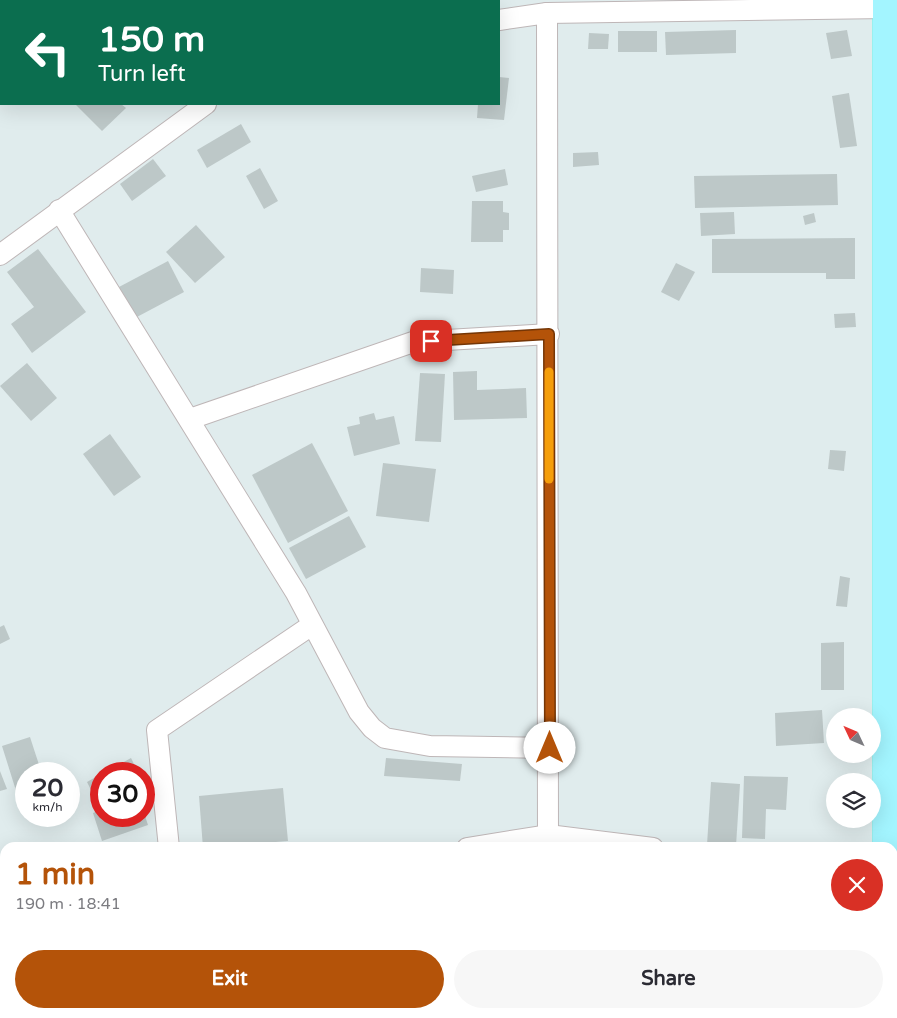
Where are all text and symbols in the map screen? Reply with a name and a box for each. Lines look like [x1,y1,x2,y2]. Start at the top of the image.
text: 150 m [98,19,205,61]
icon: left [15,20,80,85]
text: Turn left [98,61,186,87]
pin [410,320,452,362]
icon: arrive [417,327,445,355]
north arrow [826,708,881,762]
map controls [826,708,881,828]
position arrow [523,721,575,773]
speed limit sign: 30 [90,762,155,827]
text: 20 [32,773,63,803]
button: layers [826,773,881,828]
text: km/h [32,800,63,814]
text: 1 min [15,856,95,893]
button: close [831,859,883,911]
text: 190 m · 18:41 [15,894,121,914]
button: Exit [15,950,444,1008]
button: Share [454,950,883,1008]

